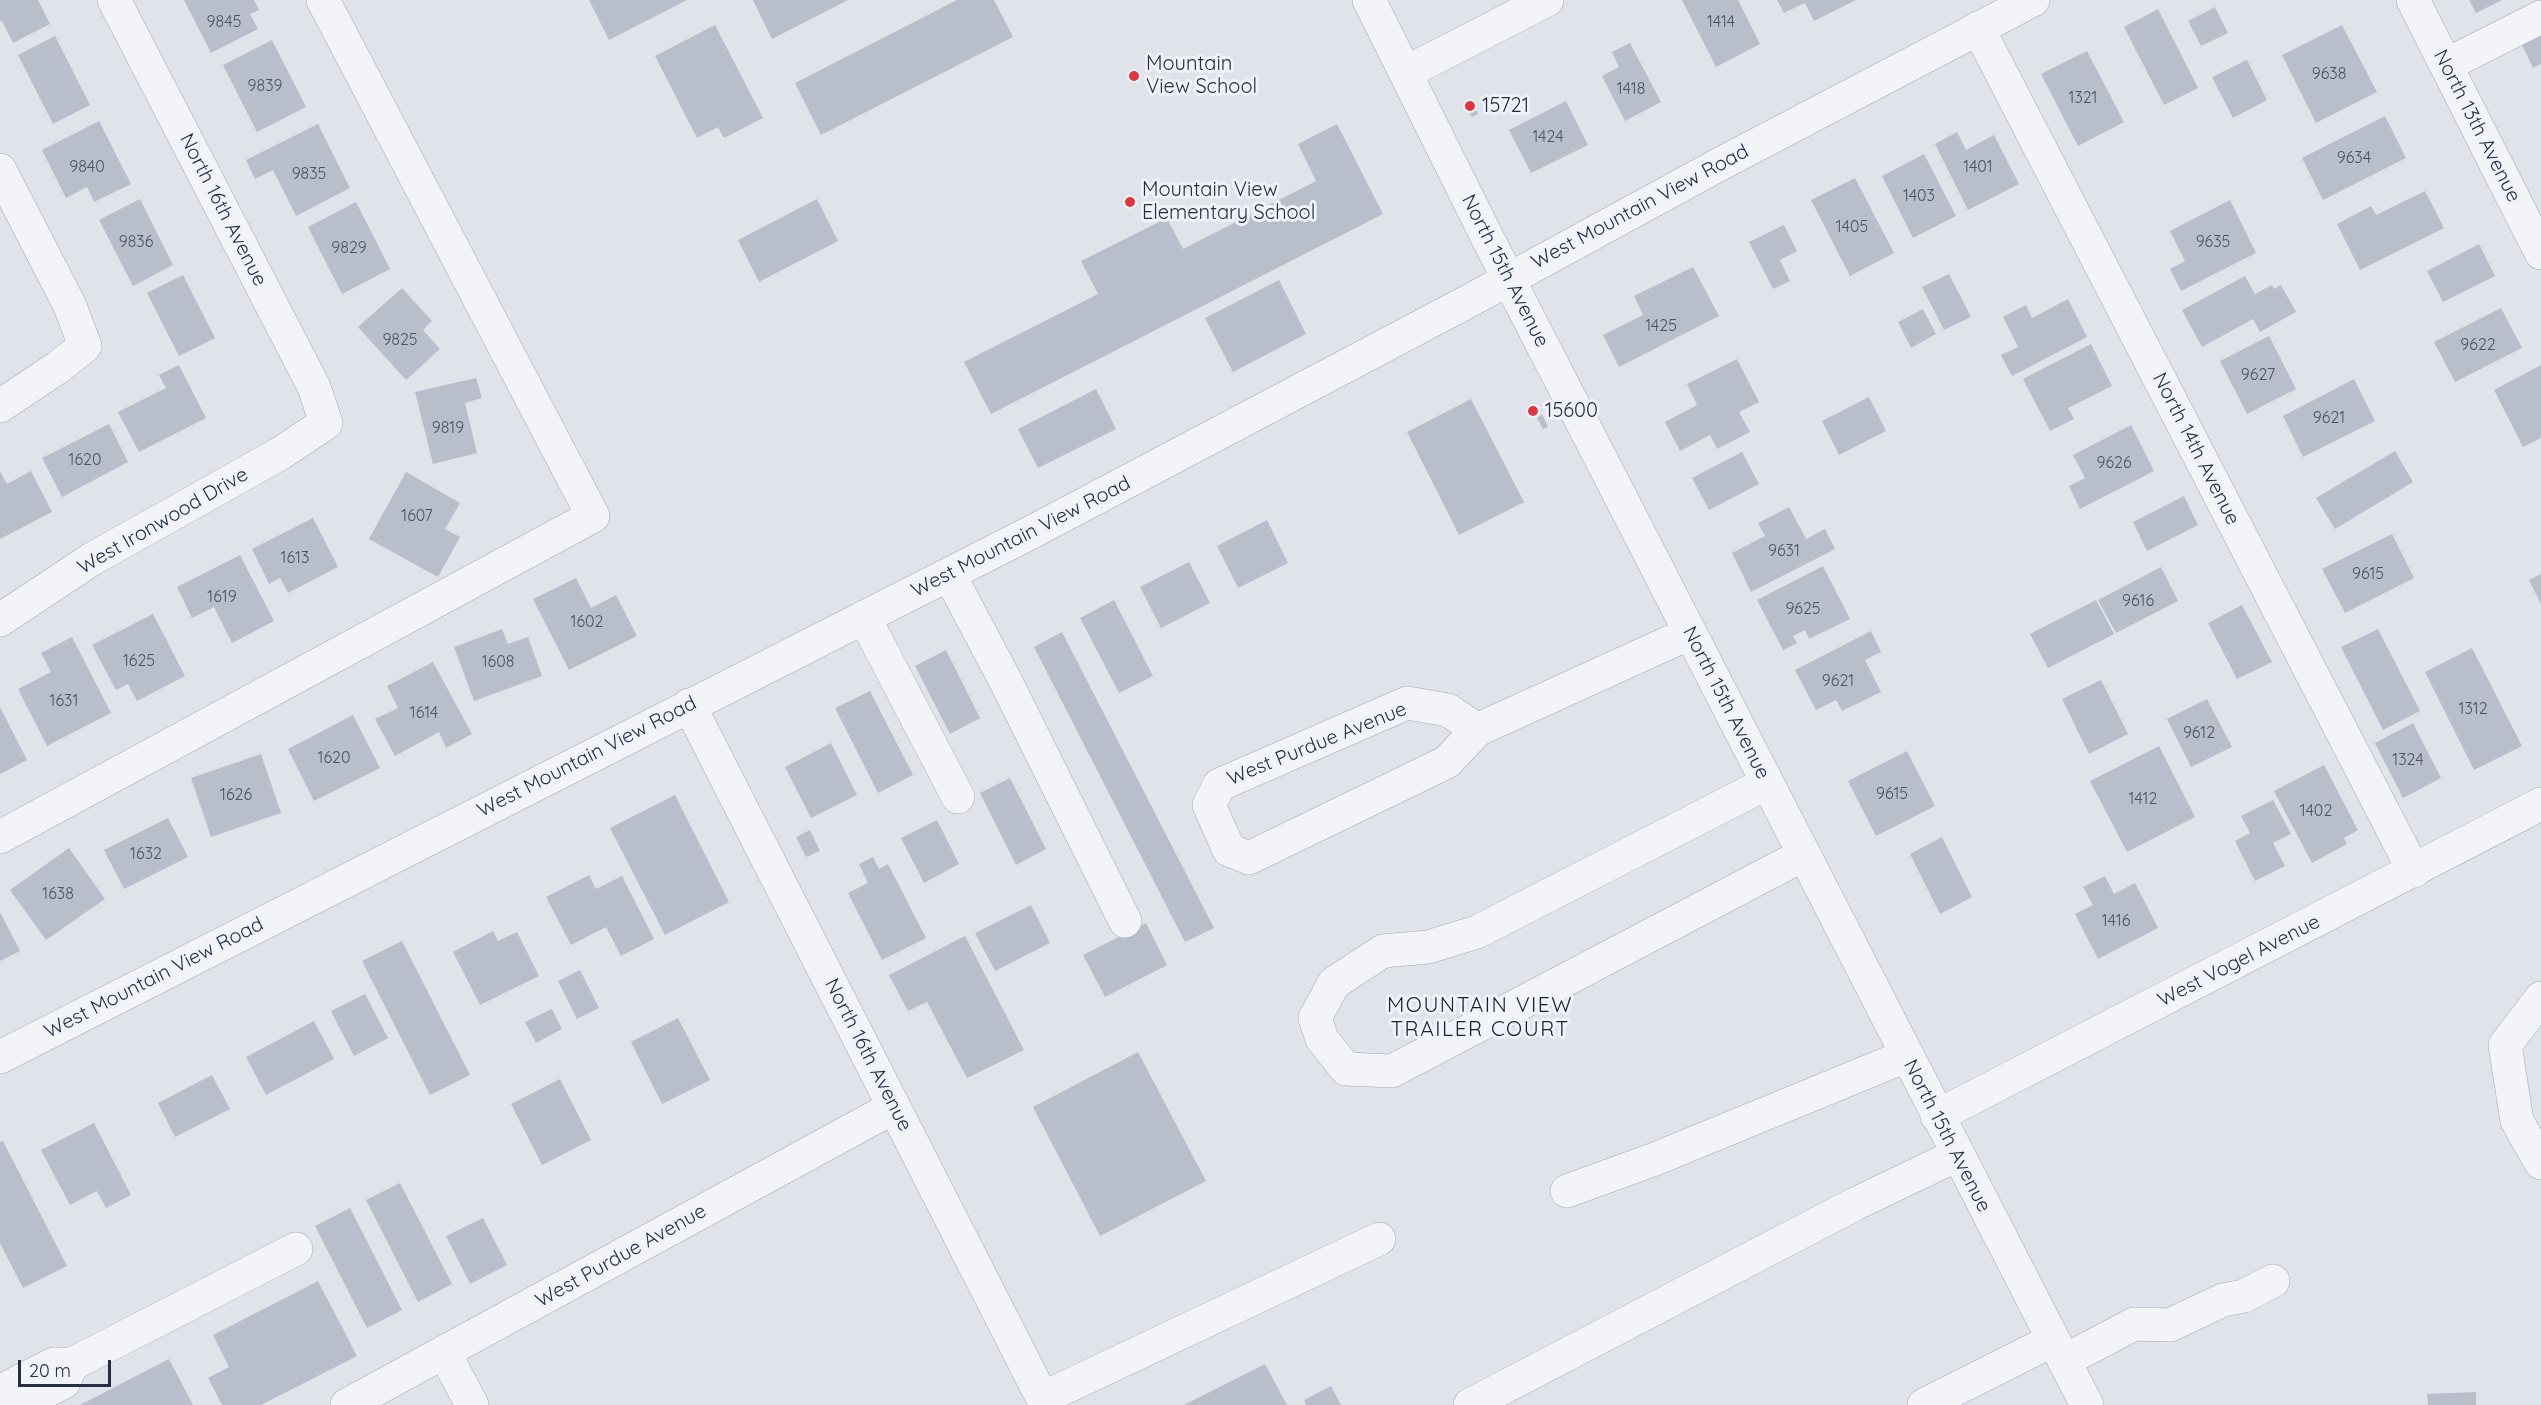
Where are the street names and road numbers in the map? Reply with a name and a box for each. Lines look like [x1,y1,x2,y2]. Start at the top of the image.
street label: North 13th Avenue [2428,46,2526,206]
street label: North 16th Avenue [174,130,272,290]
street label: West Mountain View Road [1527,139,1753,275]
street label: North 15th Avenue [1456,191,1554,351]
street label: North 14th Avenue [2147,369,2245,529]
street label: West Ironwood Drive [74,462,252,580]
street label: West Mountain View Road [907,471,1135,603]
street label: North 15th Avenue [1677,623,1775,783]
street label: West Mountain View Road [473,691,701,823]
street label: West Purdue Avenue [1224,697,1410,791]
street label: West Vogel Avenue [2154,910,2324,1012]
street label: West Mountain View Road [40,912,268,1044]
street label: North 16th Avenue [819,975,917,1135]
street label: North 15th Avenue [1898,1056,1996,1216]
street label: West Purdue Avenue [531,1199,711,1313]

